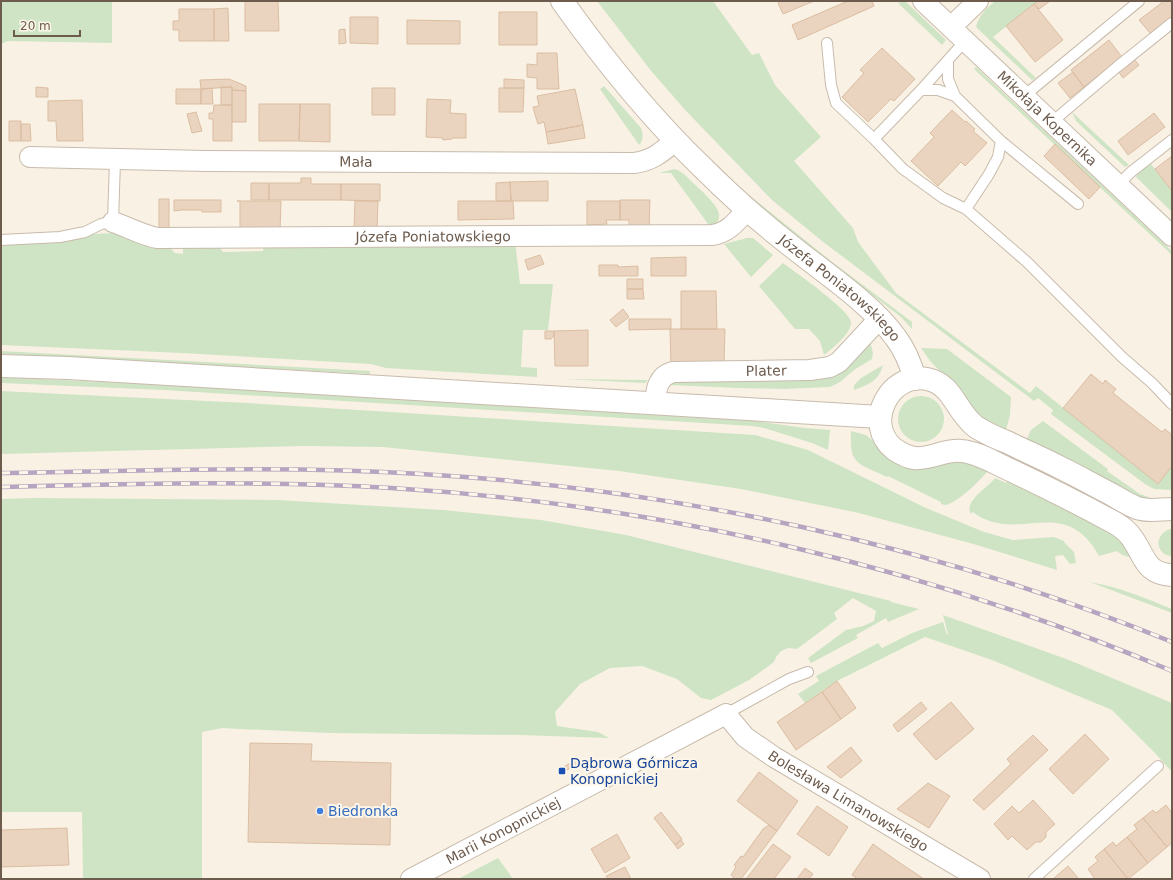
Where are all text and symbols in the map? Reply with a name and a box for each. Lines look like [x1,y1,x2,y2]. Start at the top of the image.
scale bar [14,12,80,38]
text: 20 m [20,19,51,33]
street label: Mikołaja Kopernika [994,68,1100,169]
street label: Mała [339,154,373,170]
street label: Józefa Poniatowskiego [354,228,511,245]
street label: Józefa Poniatowskiego [775,231,904,345]
street label: Plater [746,362,787,379]
street label: Bolesława Limanowskiego [765,747,931,855]
place label: Dąbrowa Górnicza Konopnickiej [570,755,698,787]
marker: Dąbrowa Górnicza Konopnickiej [557,766,567,776]
street label: Marii Konopnickiej [443,794,563,867]
place label: Biedronka [328,803,398,819]
marker: Biedronka [315,806,325,816]

